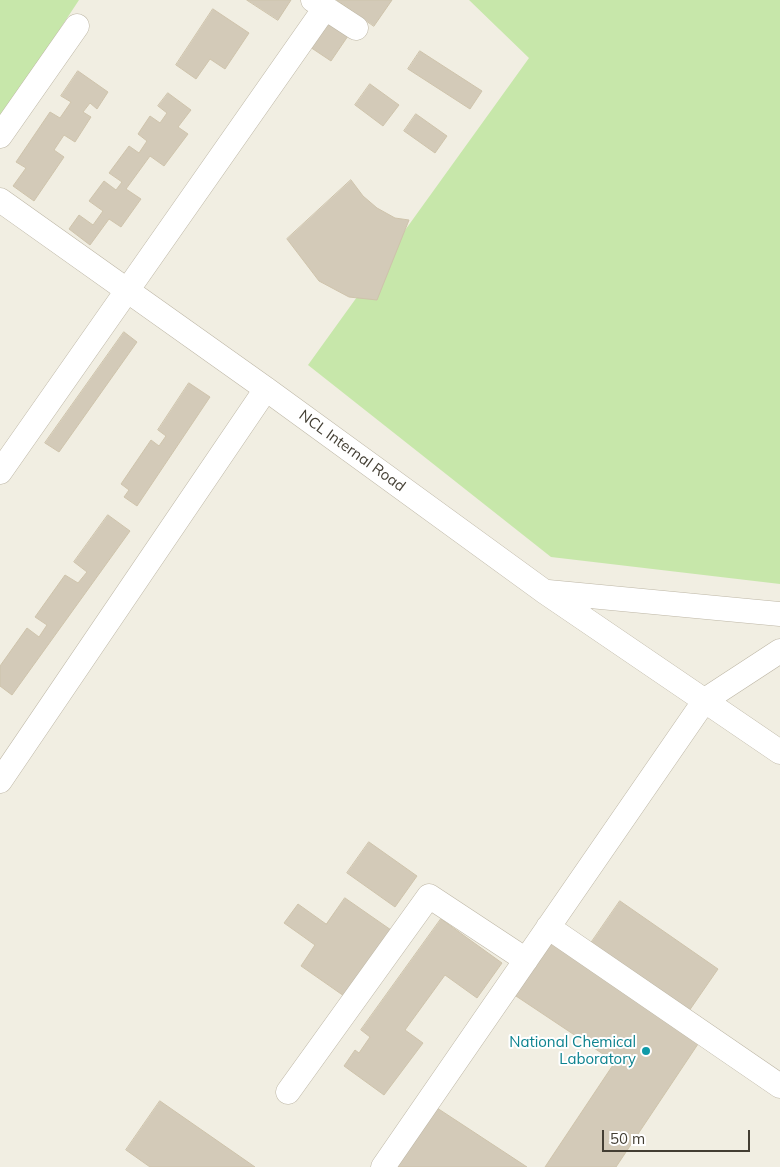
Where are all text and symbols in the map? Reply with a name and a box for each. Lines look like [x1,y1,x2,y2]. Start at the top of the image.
street label: NCL Internal Road [295,406,409,496]
place label: National Chemical Laboratory [509,1033,636,1068]
marker: National Chemical Laboratory [640,1045,652,1057]
scale bar [605,1120,752,1152]
text: 50 m [610,1129,645,1148]

